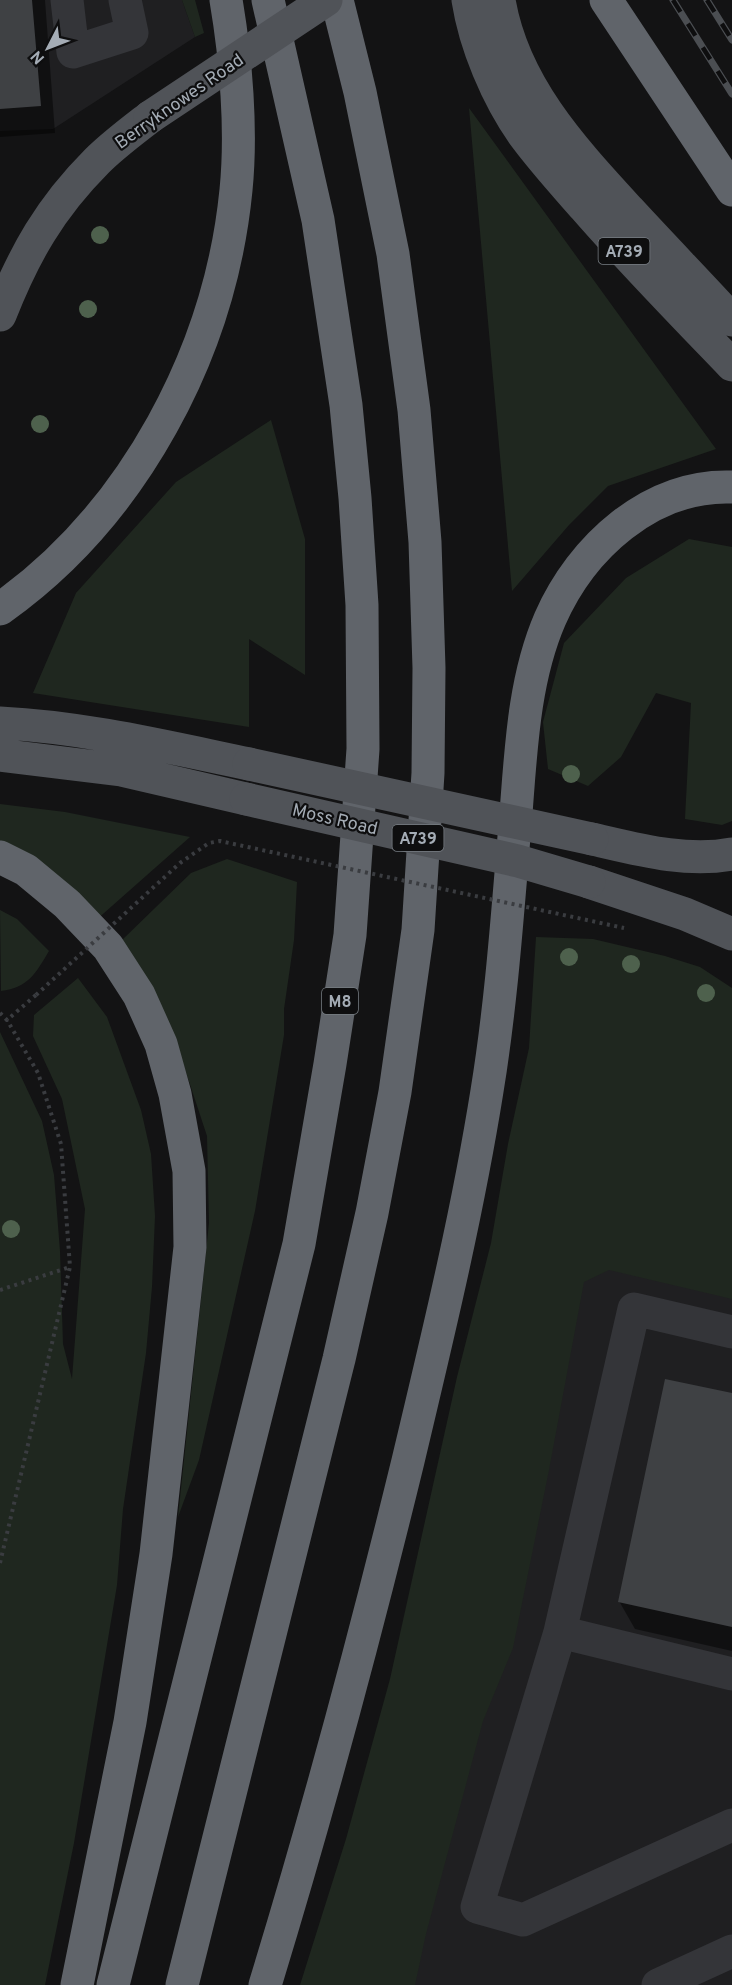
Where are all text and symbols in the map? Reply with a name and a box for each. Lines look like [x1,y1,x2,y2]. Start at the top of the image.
north arrow [18,18,78,78]
text: N [27,46,50,68]
street label: Berryknowes Road [111,49,249,155]
road number: A739 [598,238,650,264]
street label: Moss Road [290,799,380,841]
road number: A739 [392,825,444,851]
road number: M8 [322,988,358,1014]

